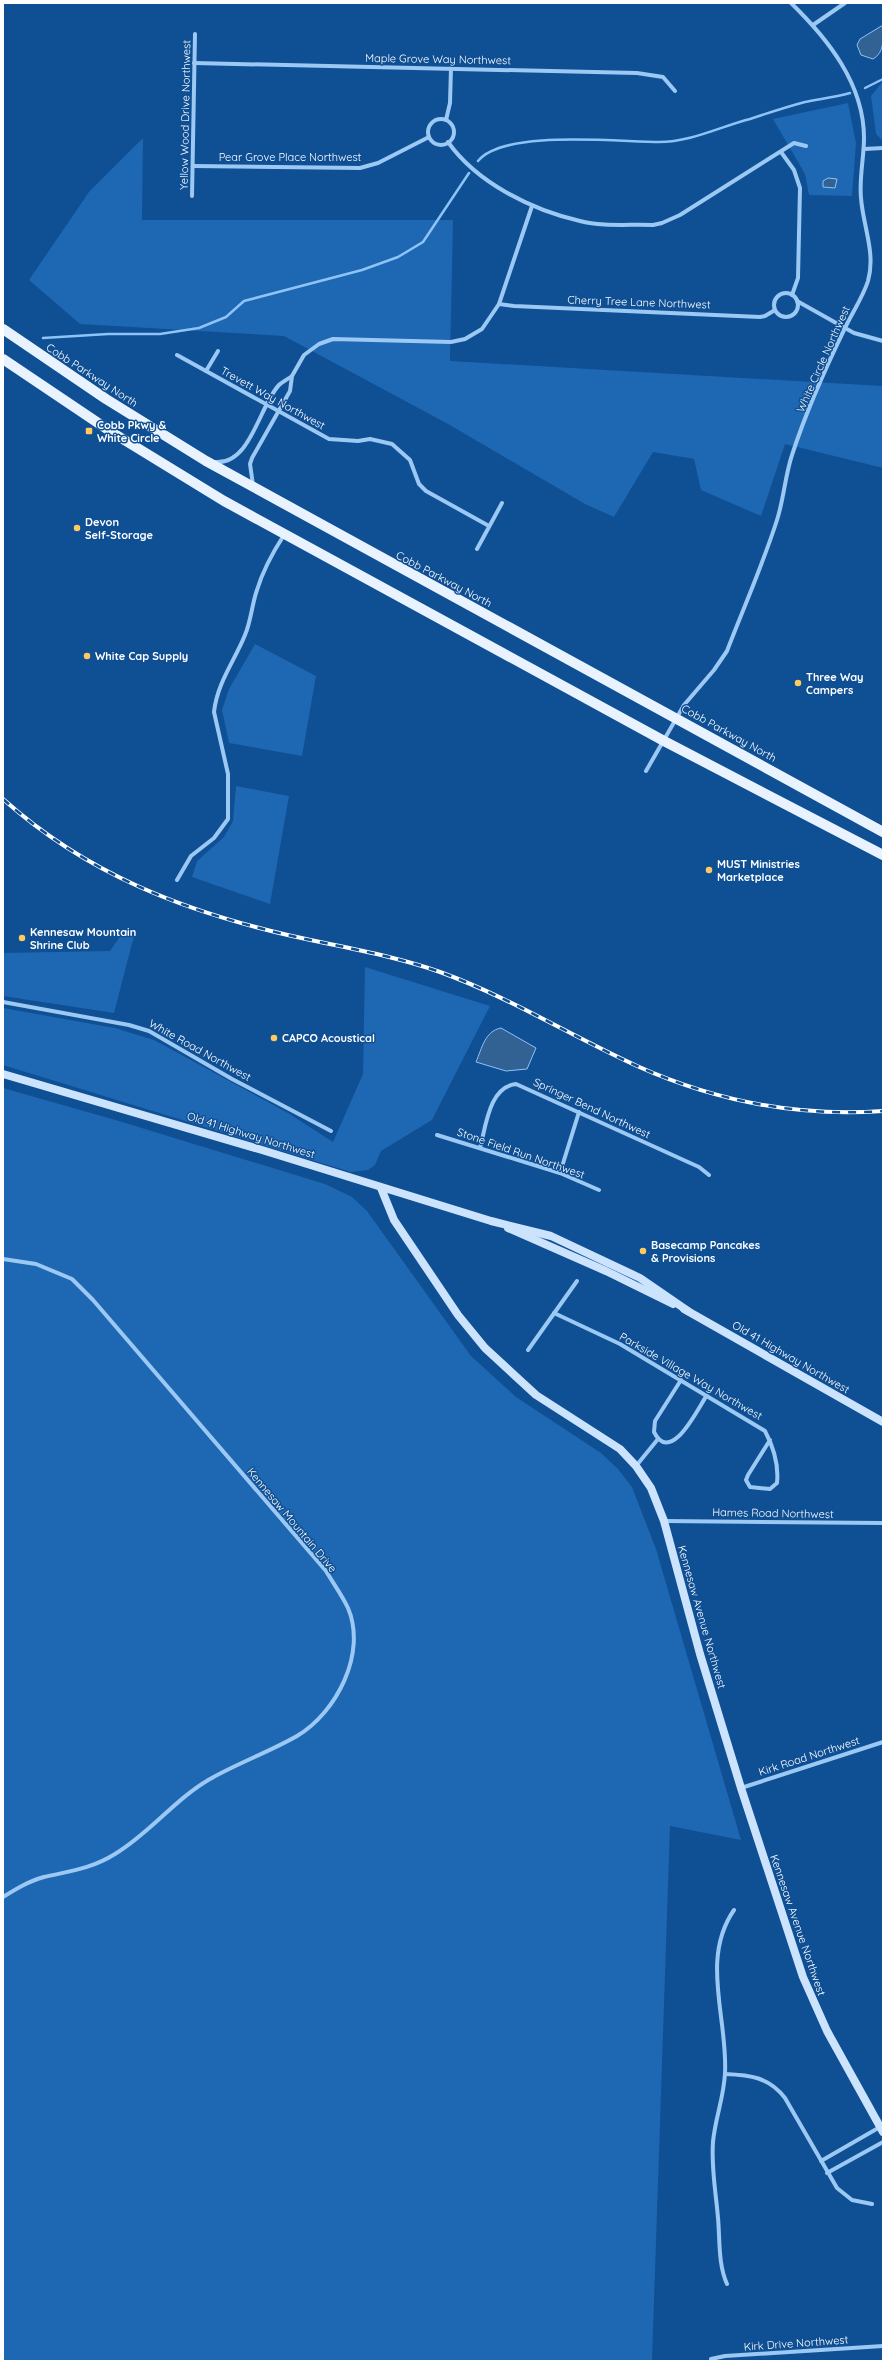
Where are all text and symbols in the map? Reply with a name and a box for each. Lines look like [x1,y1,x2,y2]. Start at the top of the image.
street label: Yellow Wood Drive Northwest [177,40,193,190]
street label: Maple Grove Way Northwest [365,51,511,67]
street label: Pear Grove Place Northwest [219,150,362,164]
street label: Cherry Tree Lane Northwest [567,293,711,312]
street label: White Circle Northwest [793,303,853,414]
street label: Cobb Parkway North [44,340,140,410]
street label: Trevett Way Northwest [218,363,328,433]
place label: Cobb Pkwy & White Circle [97,418,167,445]
marker: Cobb Pkwy & White Circle [84,426,94,436]
place label: Devon Self-Storage [85,515,153,542]
marker: Devon Self-Storage [72,523,82,533]
street label: Cobb Parkway North [394,548,494,610]
place label: White Cap Supply [95,649,188,663]
marker: White Cap Supply [82,651,92,661]
place label: Three Way Campers [806,670,864,697]
marker: Three Way Campers [793,678,803,688]
street label: Cobb Parkway North [679,701,779,765]
place label: MUST Ministries Marketplace [717,857,800,884]
marker: MUST Ministries Marketplace [704,865,714,875]
place label: Kennesaw Mountain Shrine Club [30,925,136,952]
marker: Kennesaw Mountain Shrine Club [17,933,27,943]
street label: White Road Northwest [146,1016,254,1084]
place label: CAPCO Acoustical [282,1031,375,1045]
marker: CAPCO Acoustical [269,1033,279,1043]
street label: Springer Bend Northwest [531,1075,653,1141]
street label: Old 41 Highway Northwest [185,1109,317,1161]
street label: Stone Field Run Northwest [455,1125,587,1182]
place label: Basecamp Pancakes & Provisions [651,1238,760,1265]
marker: Basecamp Pancakes & Provisions [638,1246,648,1256]
street label: Old 41 Highway Northwest [730,1318,852,1396]
street label: Parkside Village Way Northwest [617,1329,765,1423]
street label: Kennesaw Mountain Drive [244,1465,340,1575]
street label: Hames Road Northwest [712,1505,834,1521]
street label: Kennesaw Avenue Northwest [675,1544,729,1690]
street label: Kirk Road Northwest [757,1733,862,1779]
street label: Kennesaw Avenue Northwest [767,1853,829,1998]
street label: Kirk Drive Northwest [743,2332,849,2354]

